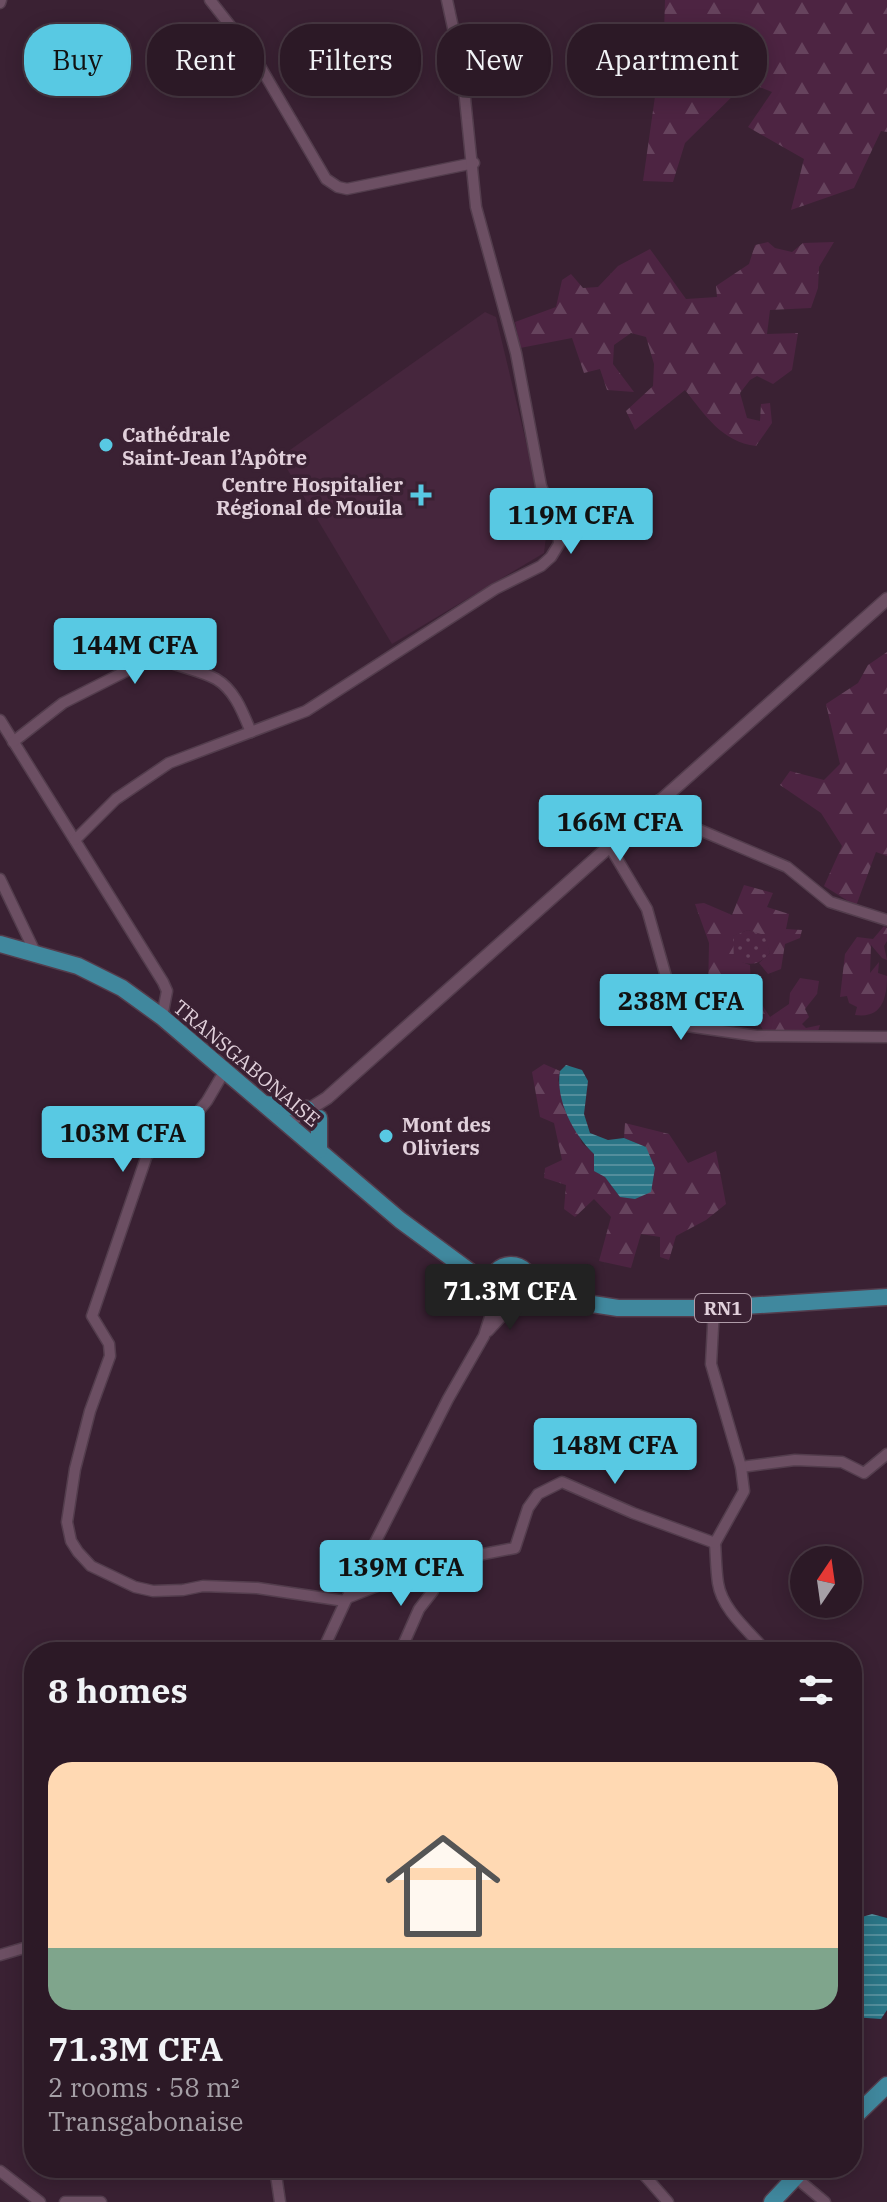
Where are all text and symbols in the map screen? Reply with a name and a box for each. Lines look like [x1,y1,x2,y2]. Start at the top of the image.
chip: Buy [24,24,131,96]
chip: Rent [147,24,264,96]
chip: Filters [280,24,421,96]
chip: New [437,24,551,96]
chip: Apartment [567,24,767,96]
place label: Cathédrale Saint-Jean l’Apôtre [122,421,307,471]
marker: Cathédrale Saint-Jean l’Apôtre [97,436,115,454]
place label: Centre Hospitalier Régional de Mouila [216,471,403,521]
marker: Centre Hospitalier Régional de Mouila [410,484,432,506]
pin: 119M CFA [488,488,654,556]
text: 119M CFA [508,497,634,531]
pin: 144M CFA [52,618,218,686]
text: 144M CFA [72,627,198,661]
pin: 166M CFA [537,795,703,863]
text: 166M CFA [557,804,683,838]
pin: 238M CFA [598,974,764,1042]
text: 238M CFA [618,983,744,1017]
street label: TRANSGABONAISE [168,994,326,1132]
pin: 103M CFA [40,1106,206,1174]
place label: Mont des Oliviers [402,1111,491,1161]
text: 103M CFA [60,1115,186,1149]
marker: Mont des Oliviers [377,1127,395,1145]
pin: 71.3M CFA [418,1264,602,1332]
text: 71.3M CFA [443,1273,577,1307]
road number: RN1 [695,1294,751,1322]
pin: 148M CFA [532,1418,698,1486]
text: 148M CFA [552,1427,678,1461]
pin: 139M CFA [318,1540,484,1608]
north arrow [790,1546,862,1618]
map controls [790,1546,862,1618]
text: 139M CFA [338,1549,464,1583]
text: 8 homes [48,1668,188,1712]
icon: filters [794,1668,838,1712]
icon: home [371,1814,515,1958]
text: 71.3M CFA [48,2026,223,2070]
text: 2 rooms · 58 m² [48,2070,240,2104]
text: Transgabonaise [48,2104,243,2138]

